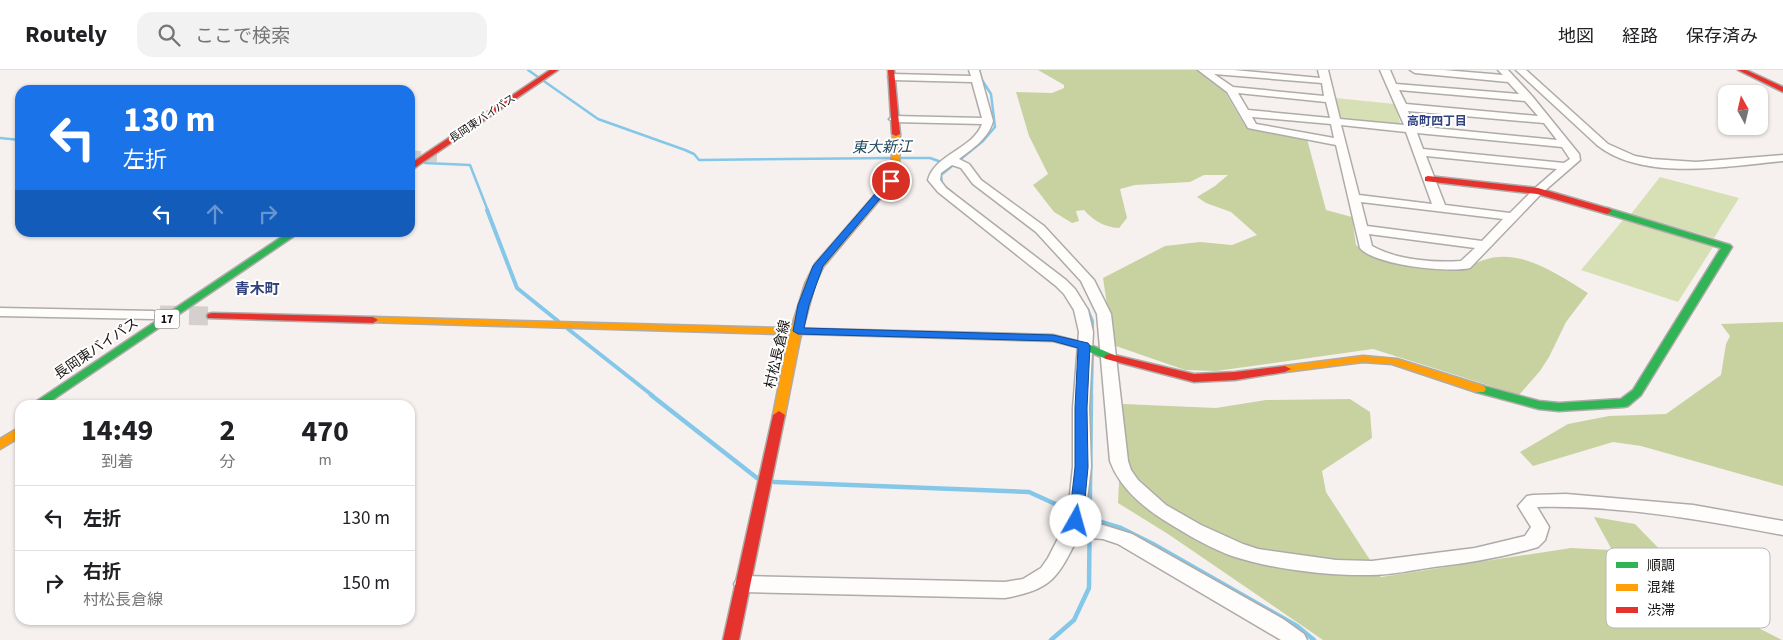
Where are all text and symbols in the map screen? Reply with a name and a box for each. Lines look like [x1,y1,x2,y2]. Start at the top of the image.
search box [137,12,487,57]
text: Routely [25,17,107,52]
icon: search [155,21,183,49]
text: ここで検索 [195,23,290,50]
text: 地図 [1558,24,1594,49]
text: 経路 [1622,24,1658,49]
text: 保存済み [1686,24,1758,49]
north arrow [1718,85,1768,135]
map controls [1718,85,1768,135]
street label: 長岡東バイパス [446,91,518,146]
text: 130 m [123,95,215,145]
icon: left [40,105,105,170]
district label: 高町四丁目 [1407,113,1467,130]
water label: 東大新江 [852,136,914,159]
text: 左折 [123,144,167,176]
pin [870,160,912,202]
icon: arrive [877,167,905,195]
icon: left [148,200,176,228]
icon: ahead [201,200,229,228]
icon: right [254,200,282,228]
district label: 青木町 [234,279,280,300]
road number: 17 [154,310,180,328]
street label: 長岡東バイパス [50,313,143,384]
street label: 村松長倉線 [760,318,796,391]
text: 14:49 [81,409,153,452]
text: 2 [219,409,235,452]
text: 470 [301,410,349,453]
text: m [319,449,332,471]
text: 到着 [101,451,133,473]
text: 分 [219,451,235,473]
position arrow [1049,494,1101,546]
icon: left [40,504,68,532]
text: 130 m [342,505,390,532]
text: 左折 [83,506,121,533]
legend [1606,548,1770,628]
text: 順調 [1647,556,1675,576]
text: 右折 [83,559,121,586]
icon: right [40,569,68,597]
text: 150 m [342,570,390,597]
text: 混雑 [1647,578,1675,598]
text: 村松長倉線 [83,589,163,611]
text: 渋滞 [1647,601,1675,621]

